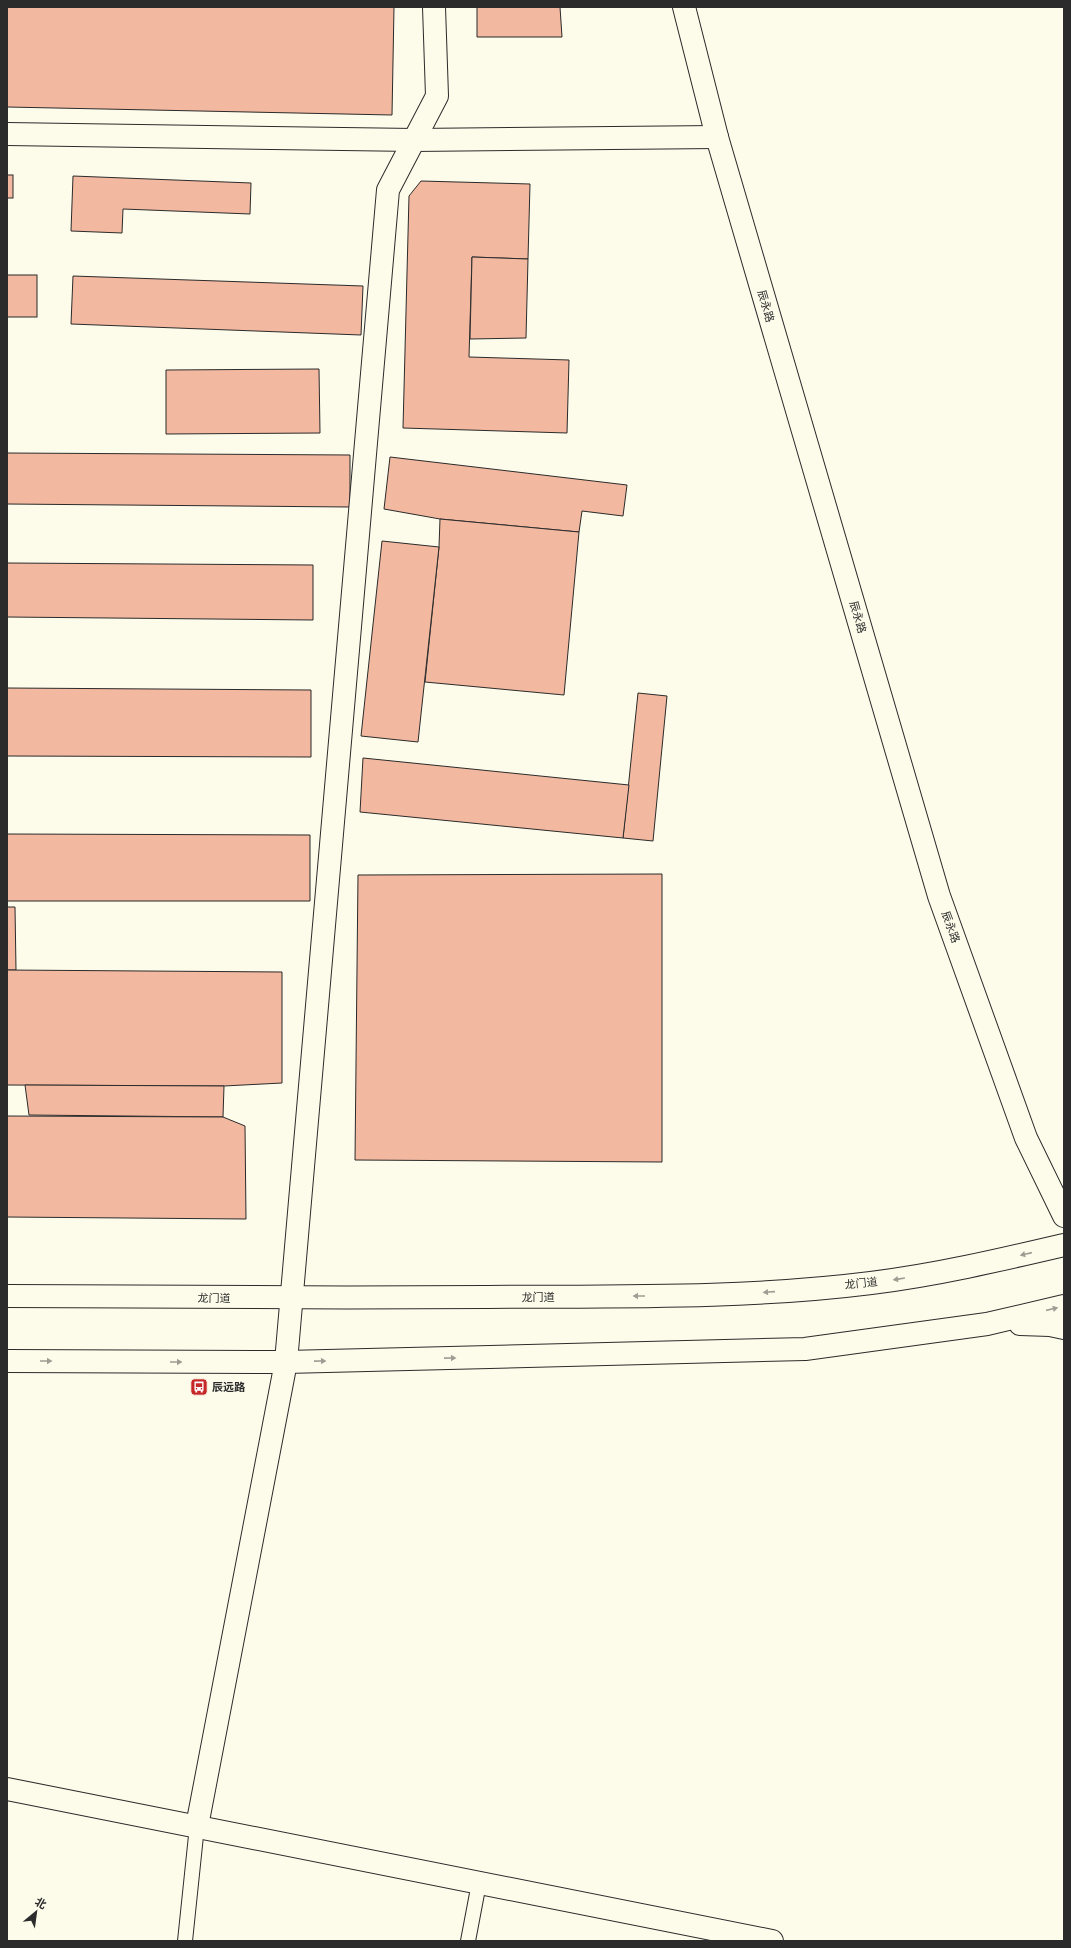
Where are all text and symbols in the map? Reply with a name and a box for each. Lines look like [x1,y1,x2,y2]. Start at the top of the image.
street label: 辰永路 [755,288,776,324]
street label: 辰永路 [847,599,868,635]
street label: 辰永路 [939,909,962,945]
one-way arrow [1020,1251,1032,1257]
street label: 龙门道 [844,1275,878,1292]
one-way arrow [892,1276,905,1282]
one-way arrow [763,1289,775,1296]
street label: 龙门道 [522,1291,555,1304]
street label: 龙门道 [197,1292,231,1305]
one-way arrow [632,1293,645,1299]
one-way arrow [1046,1306,1058,1312]
one-way arrow [444,1355,457,1361]
one-way arrow [40,1358,53,1364]
one-way arrow [314,1358,327,1364]
one-way arrow [170,1359,183,1365]
bus stop icon: 辰远路 [189,1377,209,1397]
place label: 辰远路 [212,1381,246,1394]
north arrow [16,1892,56,1932]
text: 北 [33,1895,49,1912]

